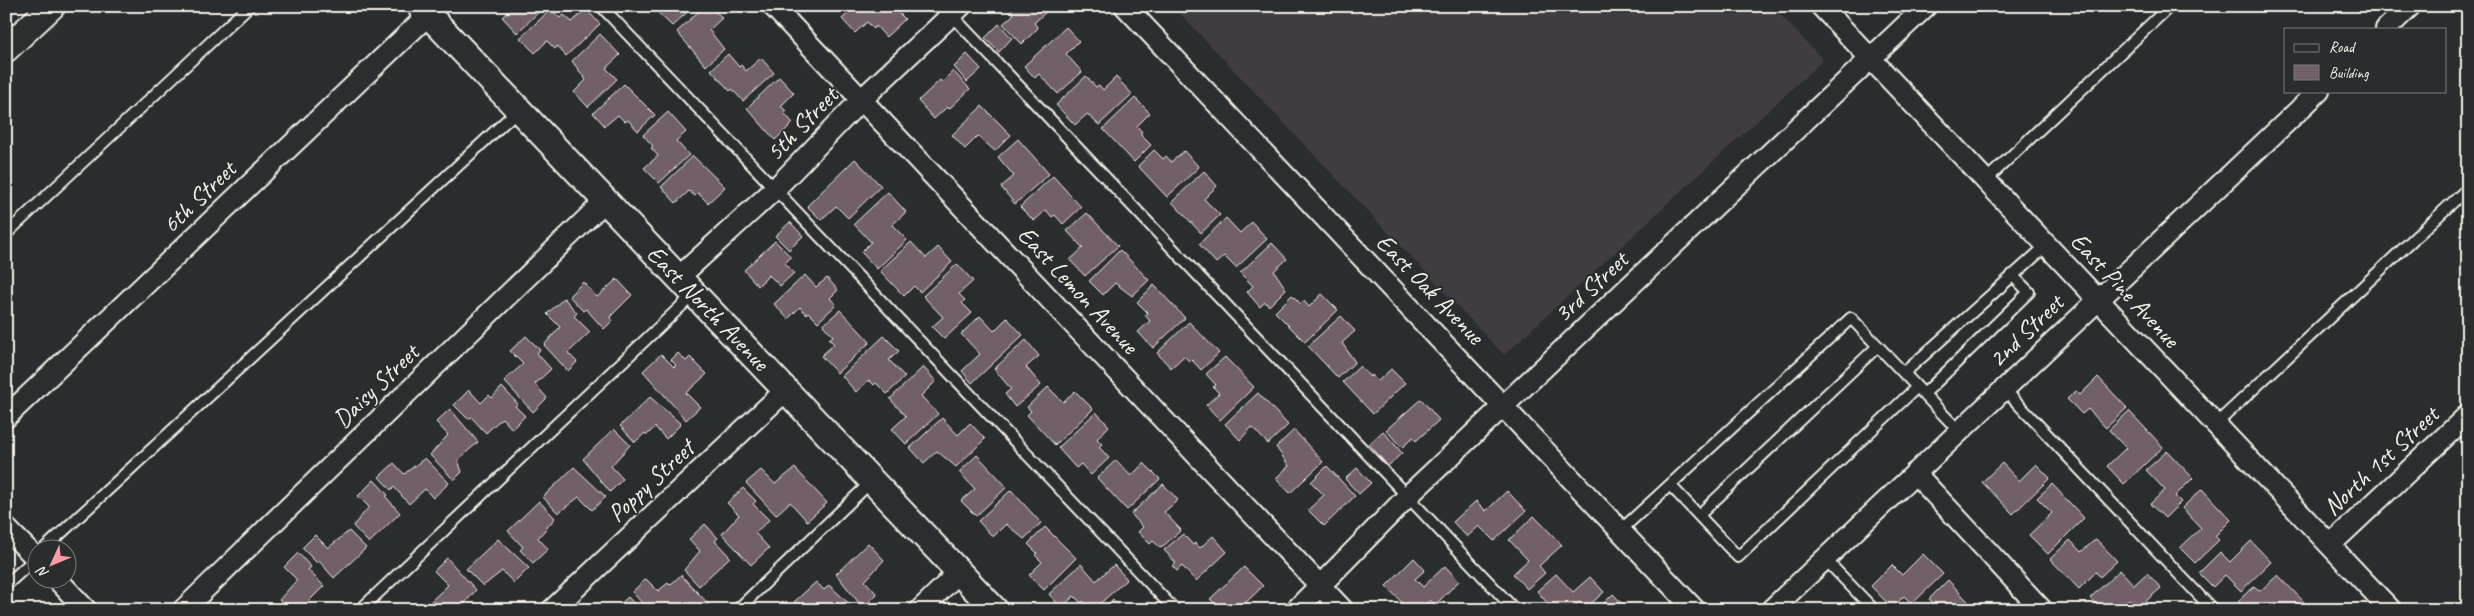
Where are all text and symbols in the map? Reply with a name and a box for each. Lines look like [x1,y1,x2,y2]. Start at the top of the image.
legend [2284,28,2446,92]
text: Road [2329,38,2356,57]
text: Building [2329,64,2369,83]
street label: 5th Street [759,78,847,168]
street label: 6th Street [155,152,245,240]
street label: East Lemon Avenue [1011,219,1147,362]
street label: East Pine Avenue [2063,226,2188,356]
street label: East Oak Avenue [1369,227,1492,353]
street label: East North Avenue [640,238,777,379]
street label: 3rd Street [1547,243,1637,329]
street label: 2nd Street [1982,286,2072,375]
street label: Daisy Street [326,335,428,435]
street label: North 1st Street [2317,397,2447,523]
street label: Poppy Street [601,430,704,529]
north arrow [28,538,78,588]
text: N [32,562,52,582]

